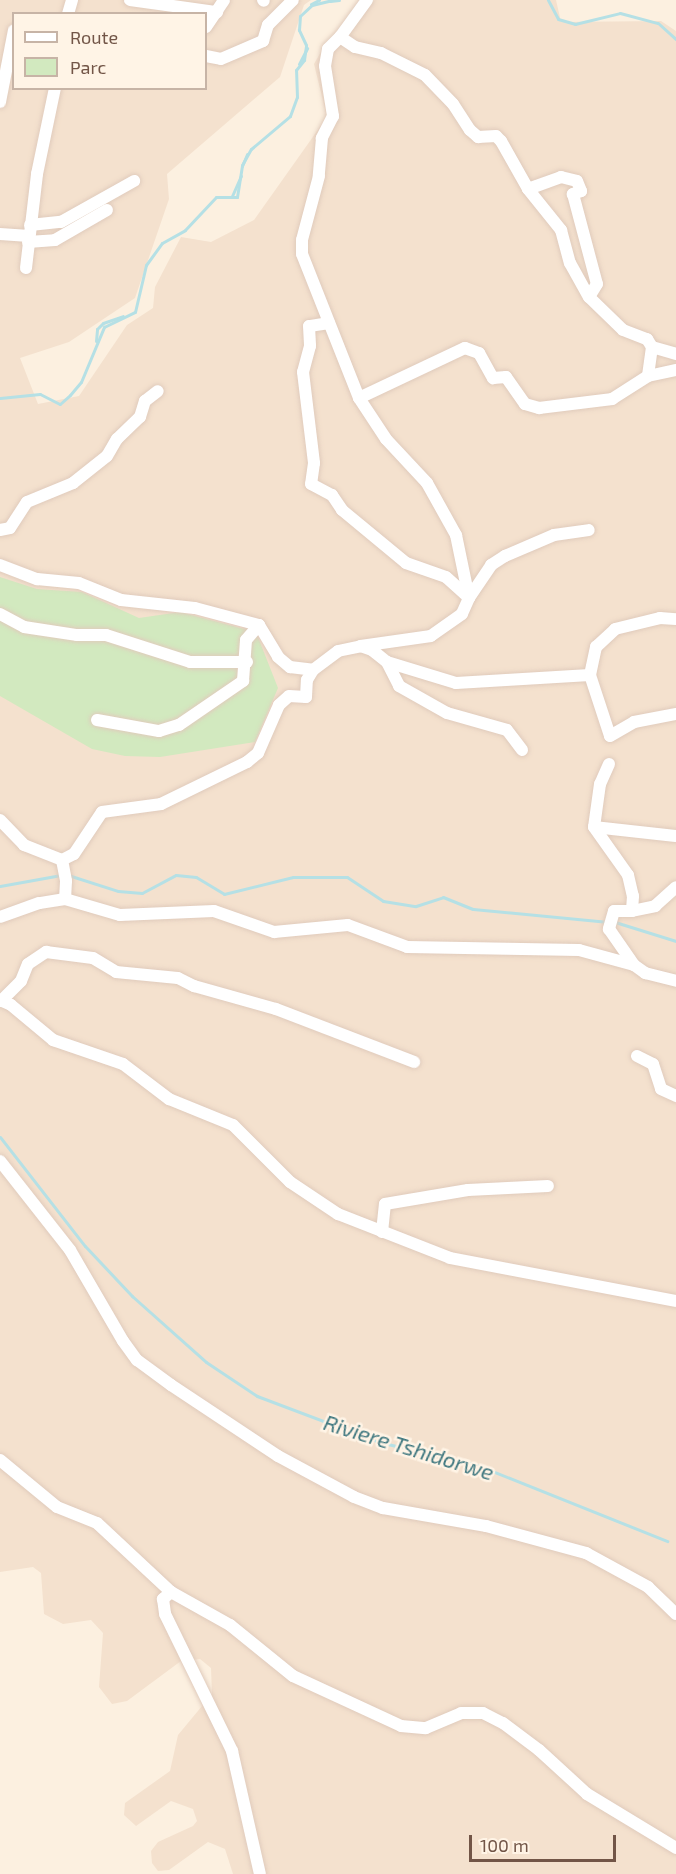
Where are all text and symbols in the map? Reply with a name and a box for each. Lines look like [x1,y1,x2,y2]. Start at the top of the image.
legend [12,12,207,90]
text: Route [70,26,118,48]
text: Parc [70,56,106,78]
water label: Riviere Tshidorwe [320,1408,498,1486]
scale bar [472,1823,619,1861]
text: 100 m [480,1834,529,1856]

